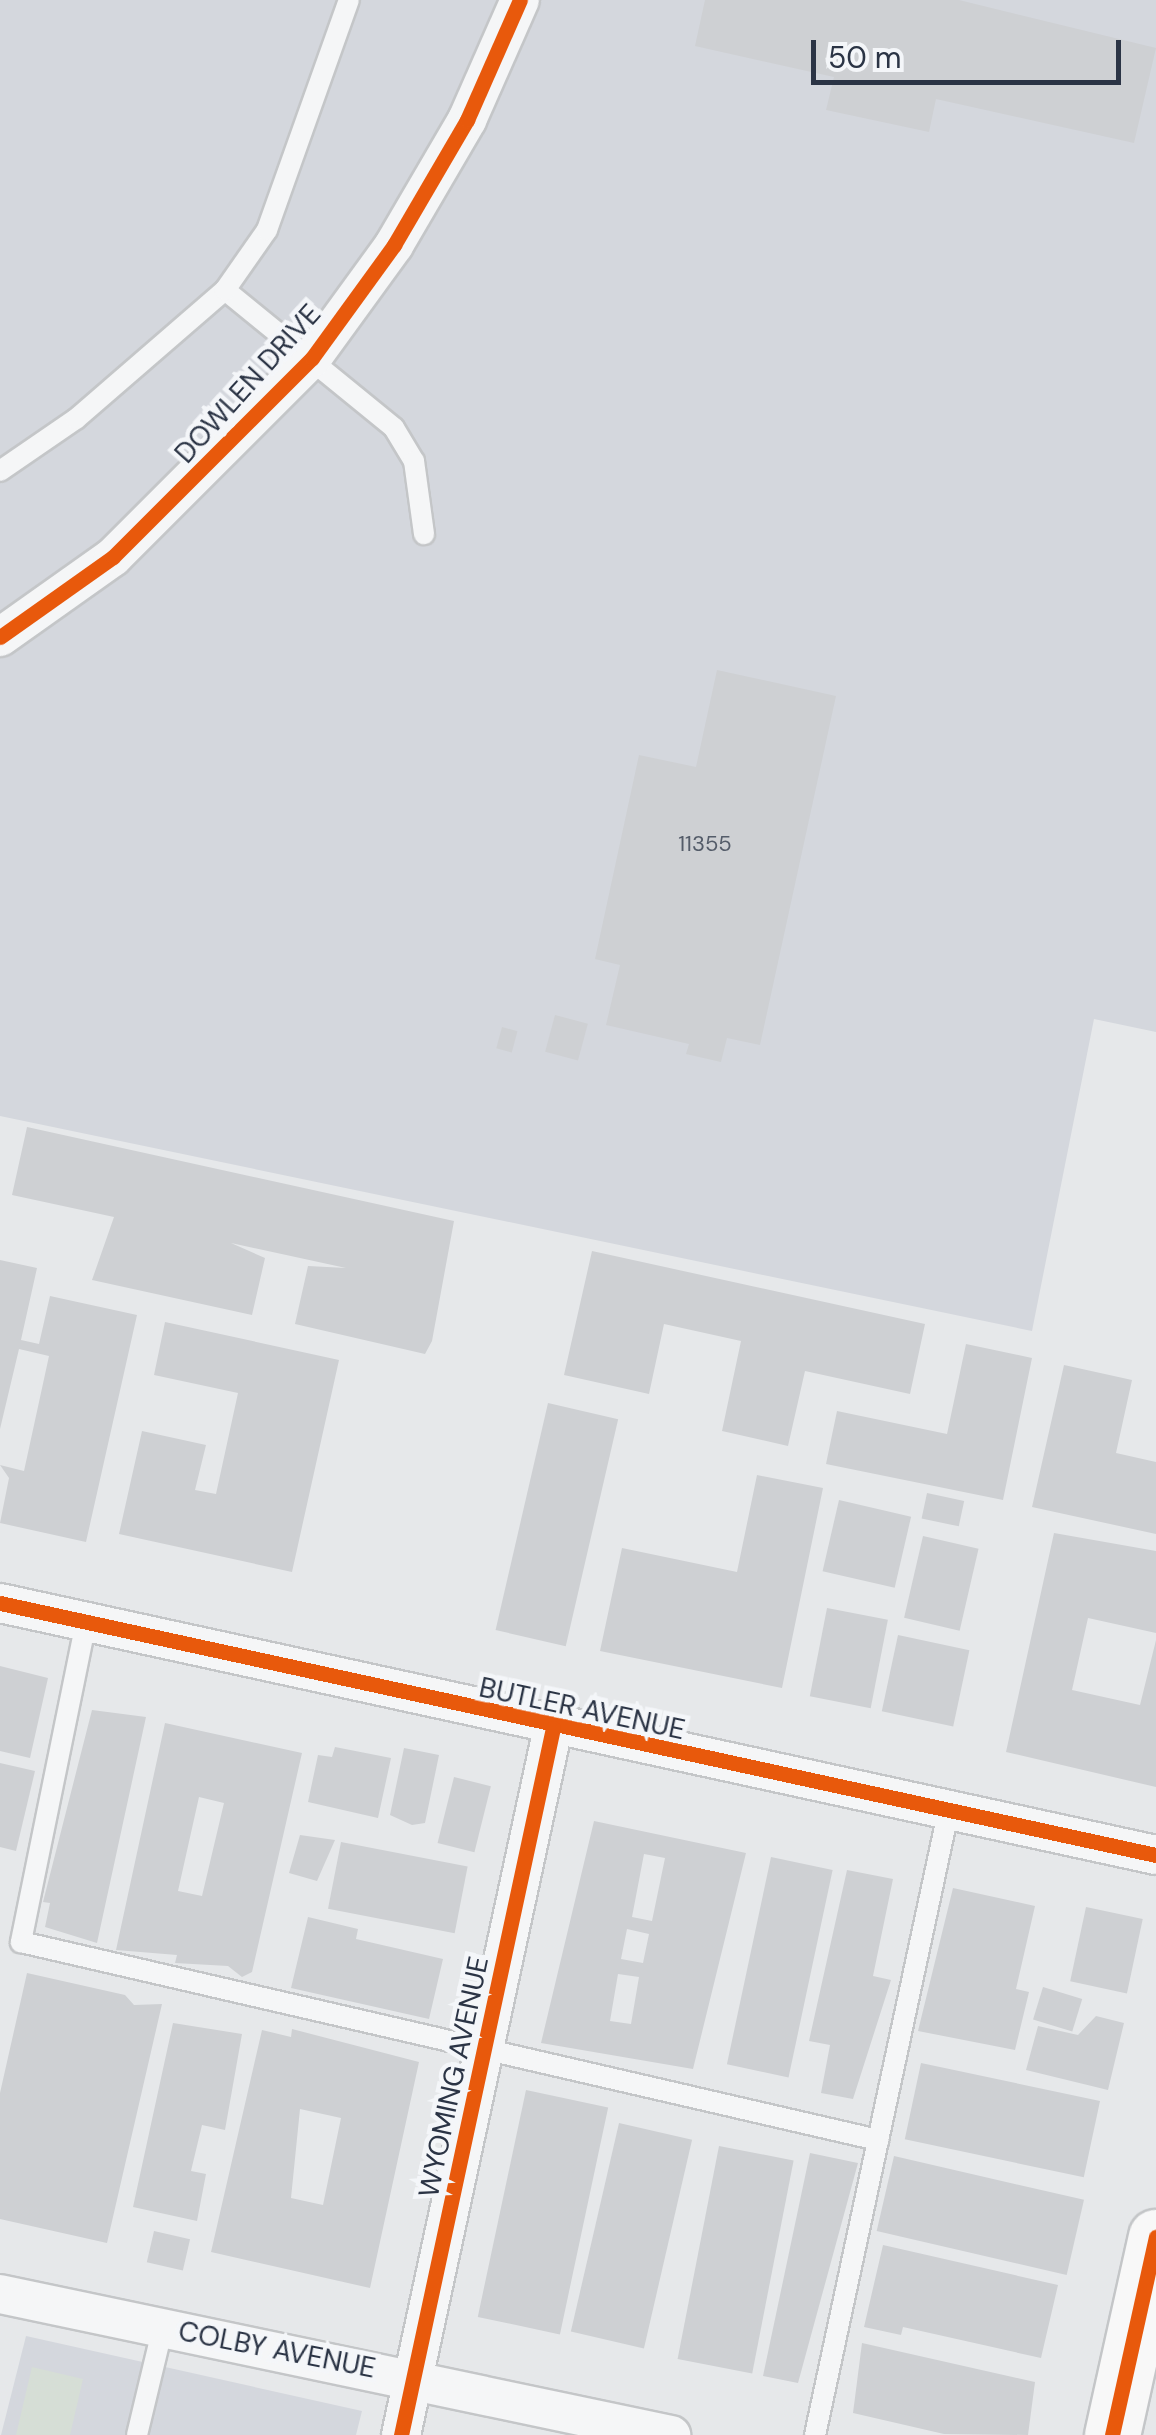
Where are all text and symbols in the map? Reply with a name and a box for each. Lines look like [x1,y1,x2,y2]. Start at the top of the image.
scale bar [816,20,1126,82]
text: 50 m [828,38,902,77]
street label: DOWLEN DRIVE [168,298,328,470]
house number: 11355 [678,831,732,857]
street label: BUTLER AVENUE [476,1671,688,1747]
street label: WYOMING AVENUE [412,1953,496,2201]
street label: COLBY AVENUE [176,2314,378,2386]

